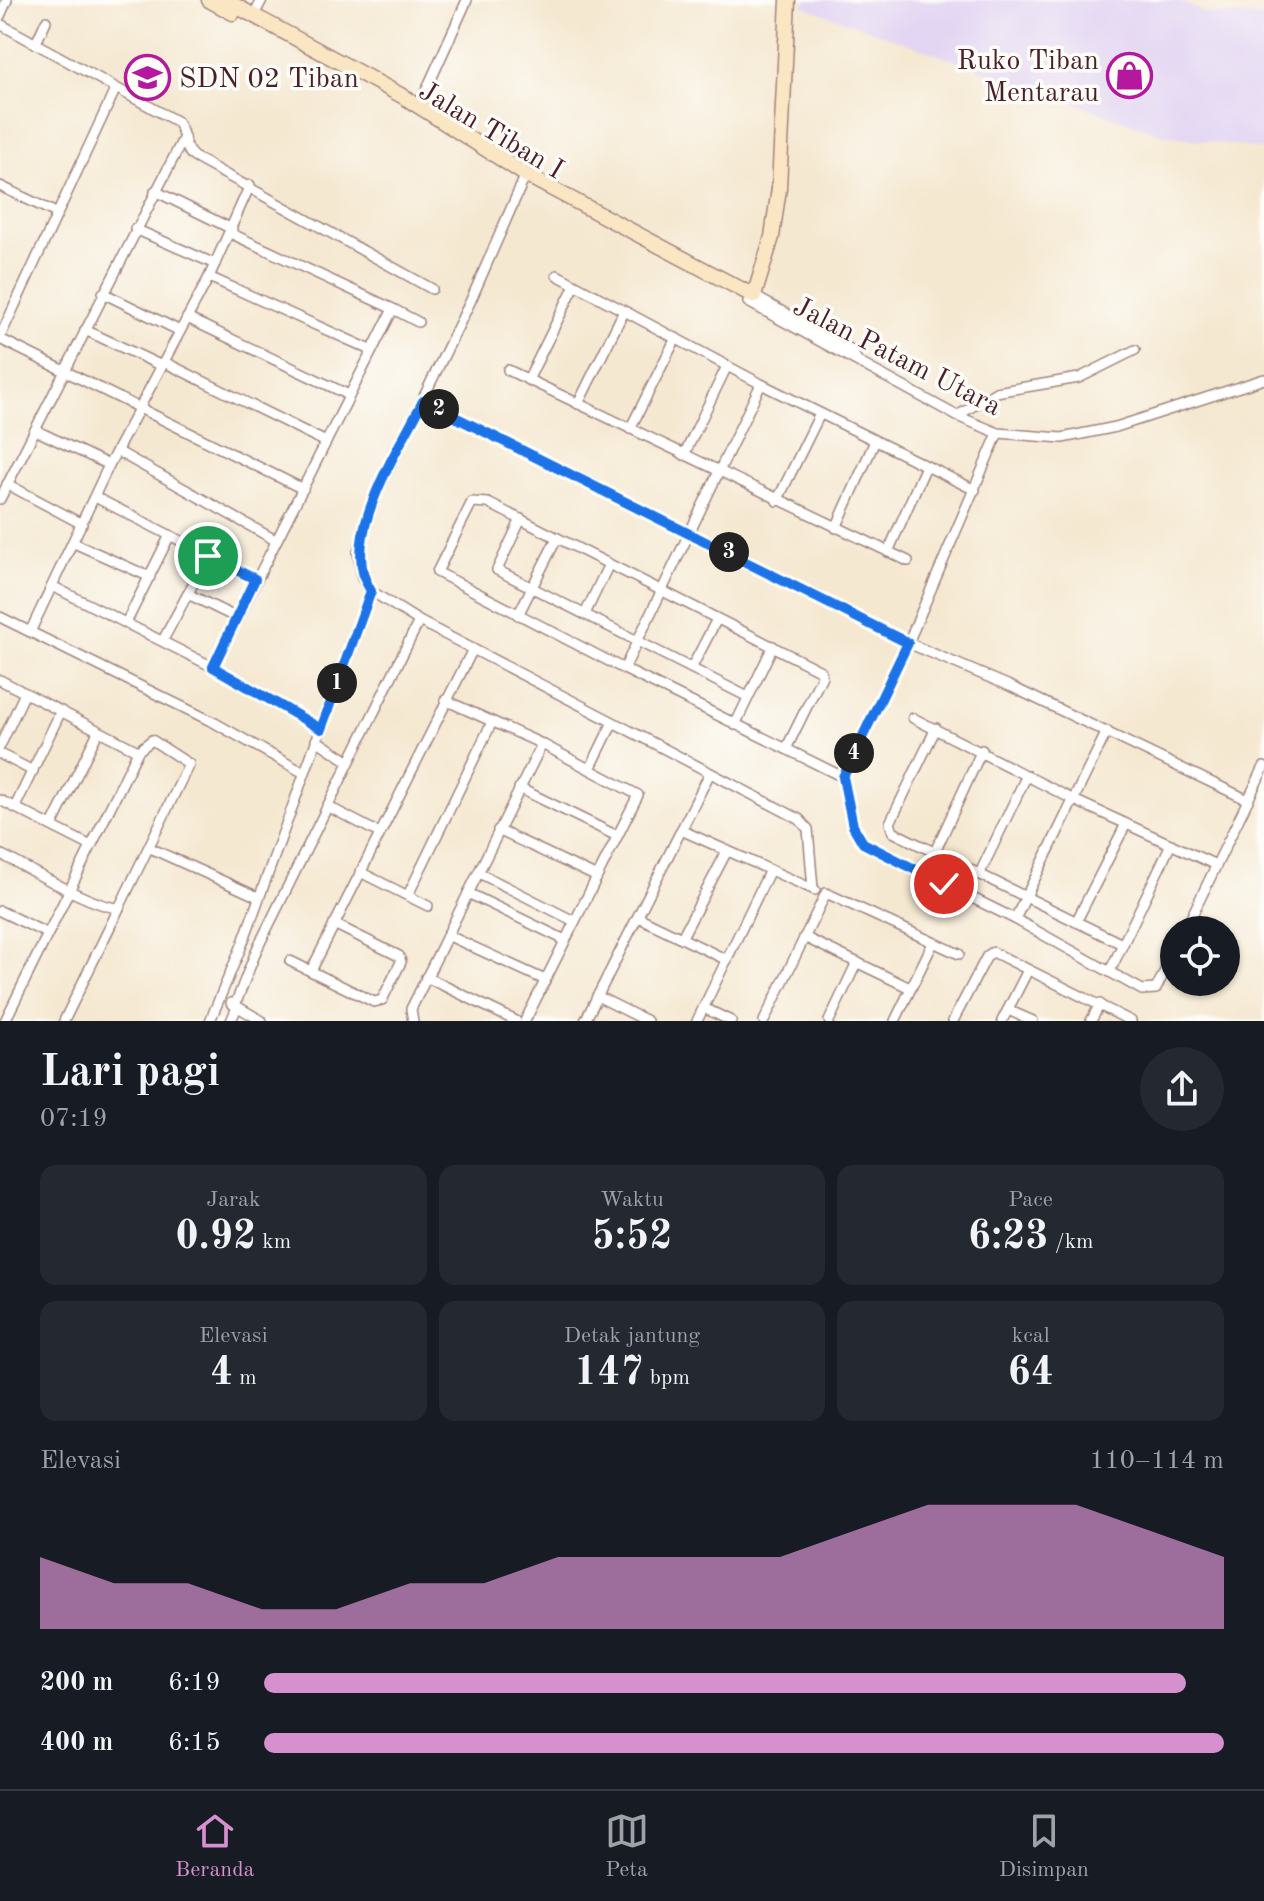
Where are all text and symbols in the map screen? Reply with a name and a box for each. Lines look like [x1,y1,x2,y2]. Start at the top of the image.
place label: Ruko Tiban Mentarau [957,48,1099,108]
shop icon: Ruko Tiban Mentarau [1106,51,1154,99]
school or university icon: SDN 02 Tiban [124,53,172,101]
place label: SDN 02 Tiban [179,66,359,94]
street label: Jalan Tiban I [413,78,568,186]
street label: Jalan Patam Utara [788,293,1005,422]
pin: 2 [419,389,459,429]
text: 2 [433,398,445,420]
pin [174,522,242,590]
pin: 3 [709,532,749,572]
icon: arrive [186,534,230,578]
text: 3 [723,541,735,563]
pin: 1 [317,663,357,703]
text: 1 [331,672,343,694]
pin: 4 [834,733,874,773]
text: 4 [848,742,860,764]
pin [910,850,978,918]
icon: check [922,862,966,906]
map controls [1160,916,1240,996]
button: locate [1160,916,1240,996]
button: share [1140,1047,1224,1131]
text: Lari pagi [40,1051,220,1095]
text: 07:19 [40,1106,108,1132]
text: Jarak [206,1189,260,1211]
text: Waktu [600,1189,664,1211]
text: Pace [1008,1189,1053,1211]
text: 0.92 [175,1218,256,1258]
text: 5:52 [592,1218,672,1258]
text: 6:23 [968,1218,1049,1258]
text: km [256,1231,291,1253]
text: /km [1049,1231,1094,1253]
text: Elevasi [199,1325,268,1347]
text: Detak jantung [564,1325,700,1347]
text: kcal [1012,1325,1050,1347]
text: 4 [210,1354,233,1394]
text: 147 [574,1354,644,1394]
text: 64 [1007,1354,1054,1394]
text: m [233,1367,257,1389]
text: bpm [644,1367,690,1389]
text: Elevasi [40,1448,121,1474]
text: 110–114 m [1089,1448,1224,1474]
text: 200 m [40,1670,113,1696]
text: 6:19 [168,1670,221,1696]
text: 400 m [40,1730,113,1756]
text: 6:15 [168,1730,221,1756]
tab: Beranda [175,1809,254,1884]
tab: Peta [605,1809,649,1884]
tab: Disimpan [999,1809,1089,1884]

